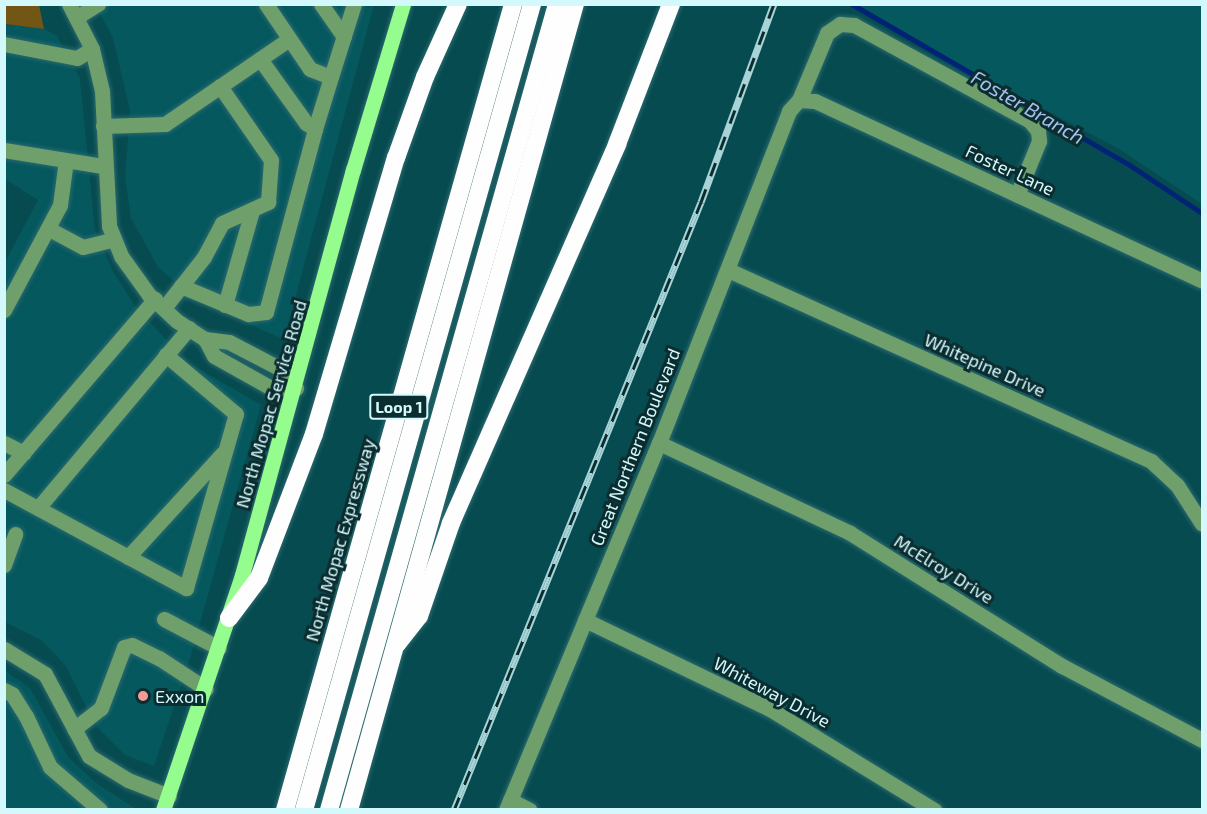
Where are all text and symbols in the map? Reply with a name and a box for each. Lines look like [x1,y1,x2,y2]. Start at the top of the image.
water label: Foster Branch [967,65,1089,149]
street label: Foster Lane [962,140,1058,200]
street label: North Mopac Service Road [231,298,311,510]
street label: Whitepine Drive [921,329,1049,401]
street label: Great Northern Boulevard [586,345,684,549]
road number: Loop 1 [369,394,429,420]
street label: North Mopac Expressway [301,436,379,644]
street label: McElroy Drive [890,530,998,608]
street label: Whiteway Drive [710,652,834,732]
place label: Exxon [155,685,205,707]
marker: Exxon [136,689,150,703]

